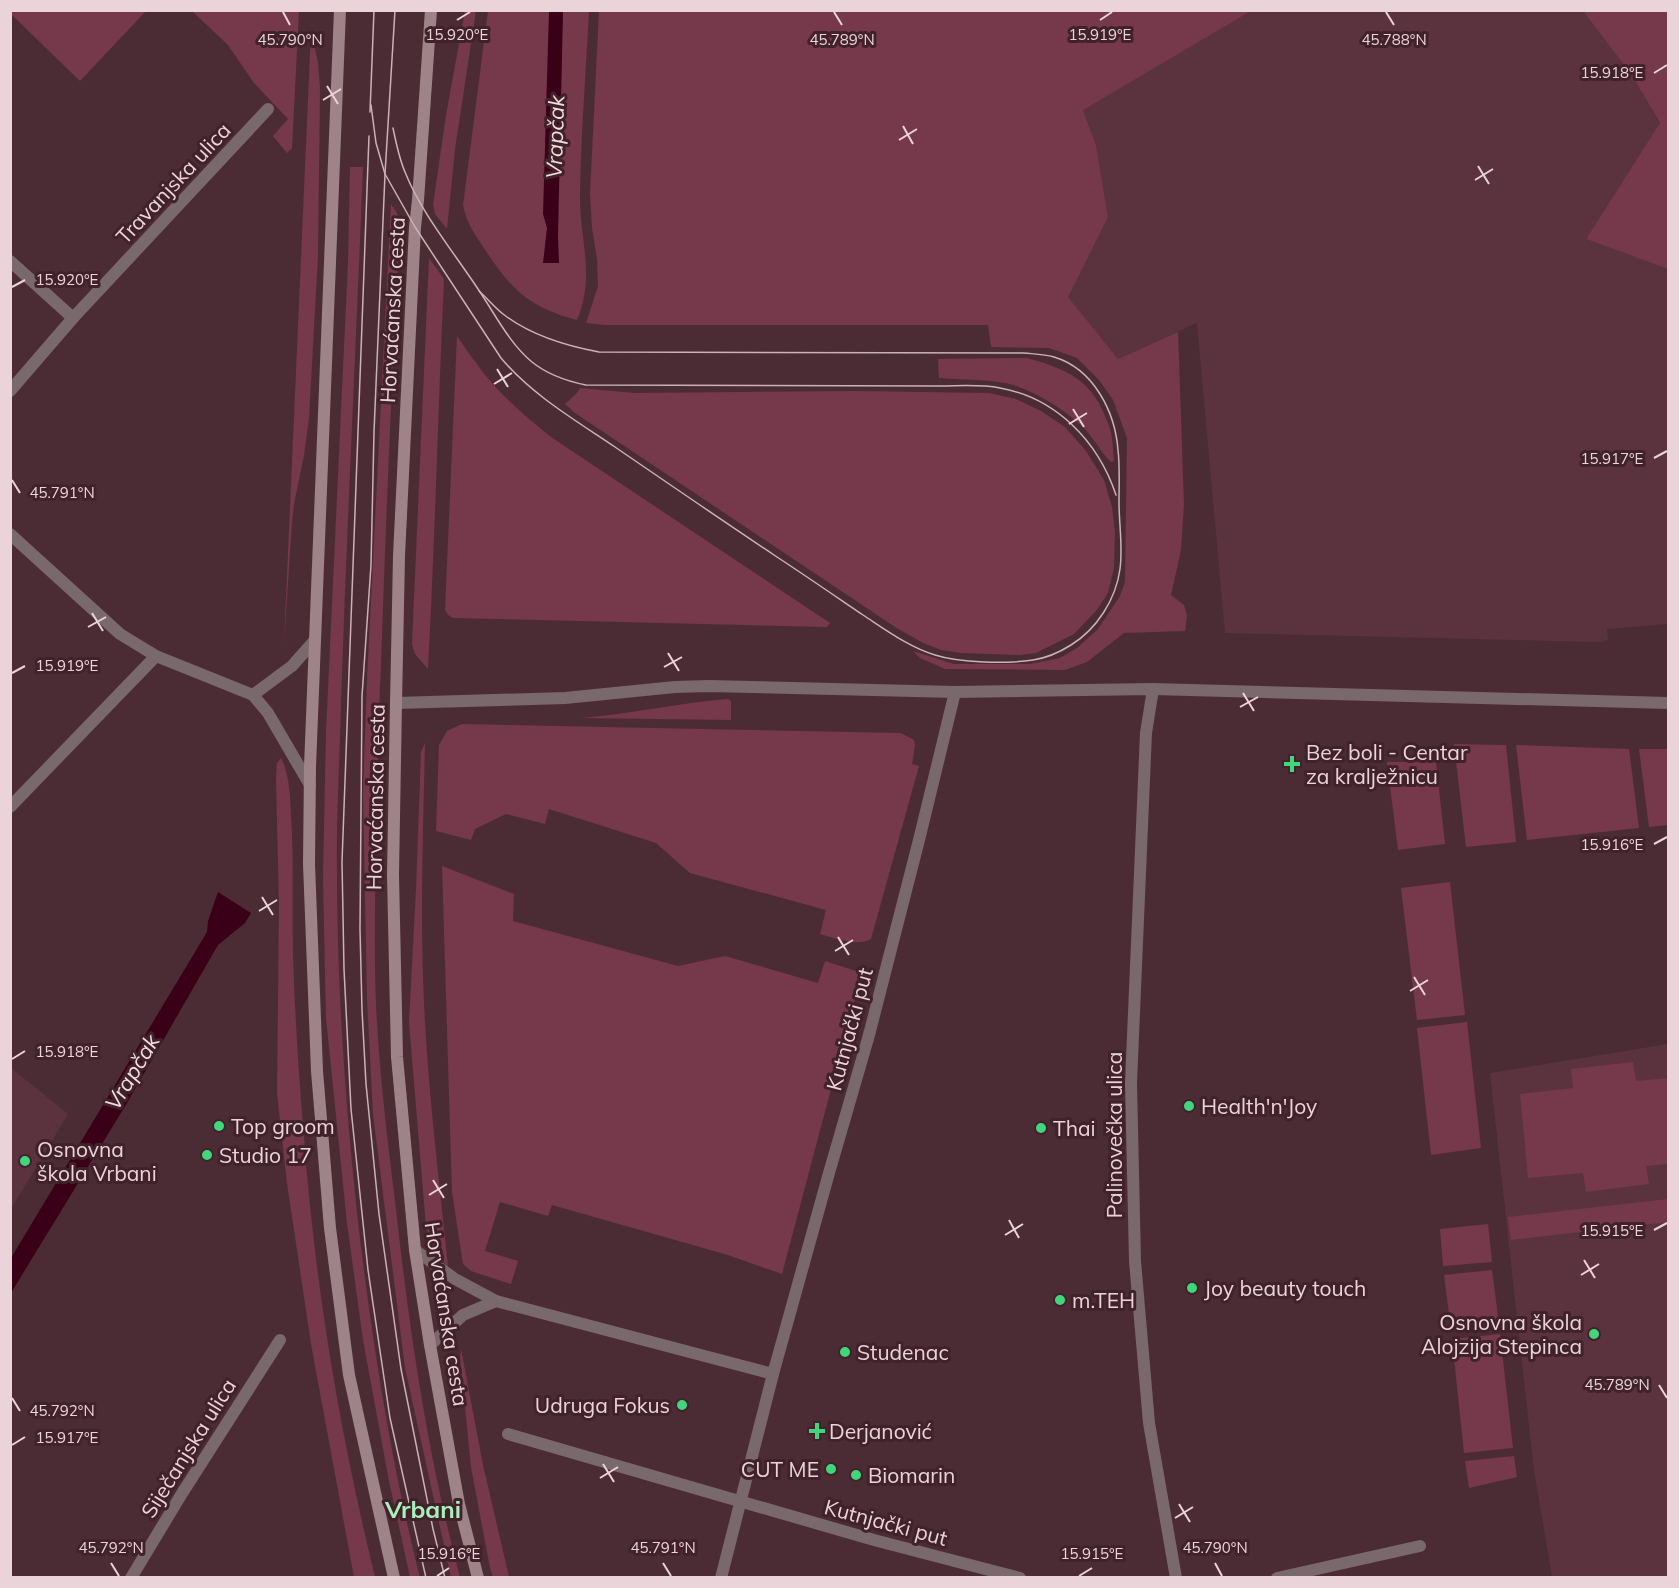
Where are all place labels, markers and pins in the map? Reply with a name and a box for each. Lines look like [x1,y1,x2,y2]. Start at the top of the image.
place label: Bez boli - Centar za kralježnicu [1306,739,1468,789]
marker: Bez boli - Centar za kralježnicu [1283,755,1301,773]
place label: Health'n'Joy [1201,1093,1317,1119]
marker: Health'n'Joy [1182,1099,1196,1113]
place label: Top groom [231,1113,335,1139]
place label: Thai [1053,1115,1096,1141]
marker: Top groom [212,1119,226,1133]
marker: Thai [1034,1121,1048,1135]
place label: Osnovna škola Vrbani [37,1136,157,1186]
place label: Studio 17 [219,1142,312,1168]
marker: Studio 17 [200,1148,214,1162]
marker: Osnovna škola Vrbani [18,1154,32,1168]
place label: Joy beauty touch [1204,1275,1366,1301]
marker: Joy beauty touch [1185,1281,1199,1295]
place label: m.TEH [1072,1287,1135,1313]
marker: m.TEH [1053,1293,1067,1307]
place label: Osnovna škola Alojzija Stepinca [1421,1309,1582,1359]
marker: Osnovna škola Alojzija Stepinca [1587,1327,1601,1341]
place label: Studenac [857,1339,949,1365]
marker: Studenac [838,1345,852,1359]
place label: Udruga Fokus [535,1392,670,1418]
marker: Udruga Fokus [675,1398,689,1412]
place label: Derjanović [829,1418,932,1444]
marker: Derjanović [810,1424,824,1438]
place label: CUT ME [741,1456,819,1482]
marker: CUT ME [824,1462,838,1476]
place label: Biomarin [868,1462,955,1488]
marker: Biomarin [849,1468,863,1482]

